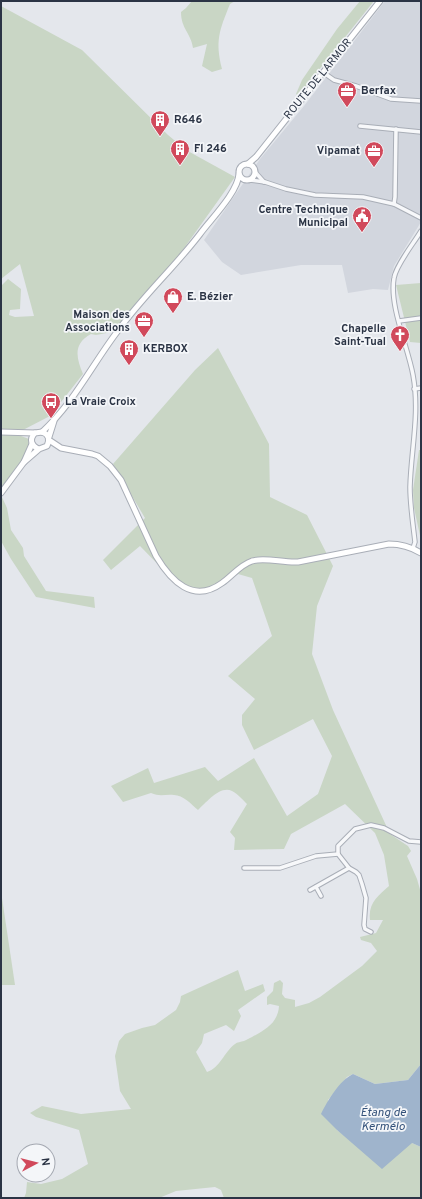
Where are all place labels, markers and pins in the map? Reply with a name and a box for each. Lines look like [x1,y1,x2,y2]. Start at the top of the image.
office icon: Berfax [336,80,358,108]
place label: Berfax [361,84,397,98]
building icon: R646 [149,109,171,137]
place label: R646 [174,113,202,127]
building icon: Fl 246 [169,138,191,166]
office icon: Vipamat [363,140,385,168]
place label: Fl 246 [194,142,227,156]
place label: Vipamat [317,144,360,158]
place label: Centre Technique Municipal [258,203,348,230]
public building icon: Centre Technique Municipal [351,205,373,233]
shop icon: E. Bézier [162,286,184,314]
place label: E. Bézier [187,290,233,304]
place label: Maison des Associations [65,308,130,335]
office icon: Maison des Associations [133,310,155,338]
place label: Chapelle Saint-Tual [334,322,386,349]
church icon: Chapelle Saint-Tual [389,324,411,352]
building icon: KERBOX [118,338,140,366]
place label: KERBOX [143,342,188,356]
bus stop icon: La Vraie Croix [40,391,62,419]
place label: La Vraie Croix [65,395,137,409]

